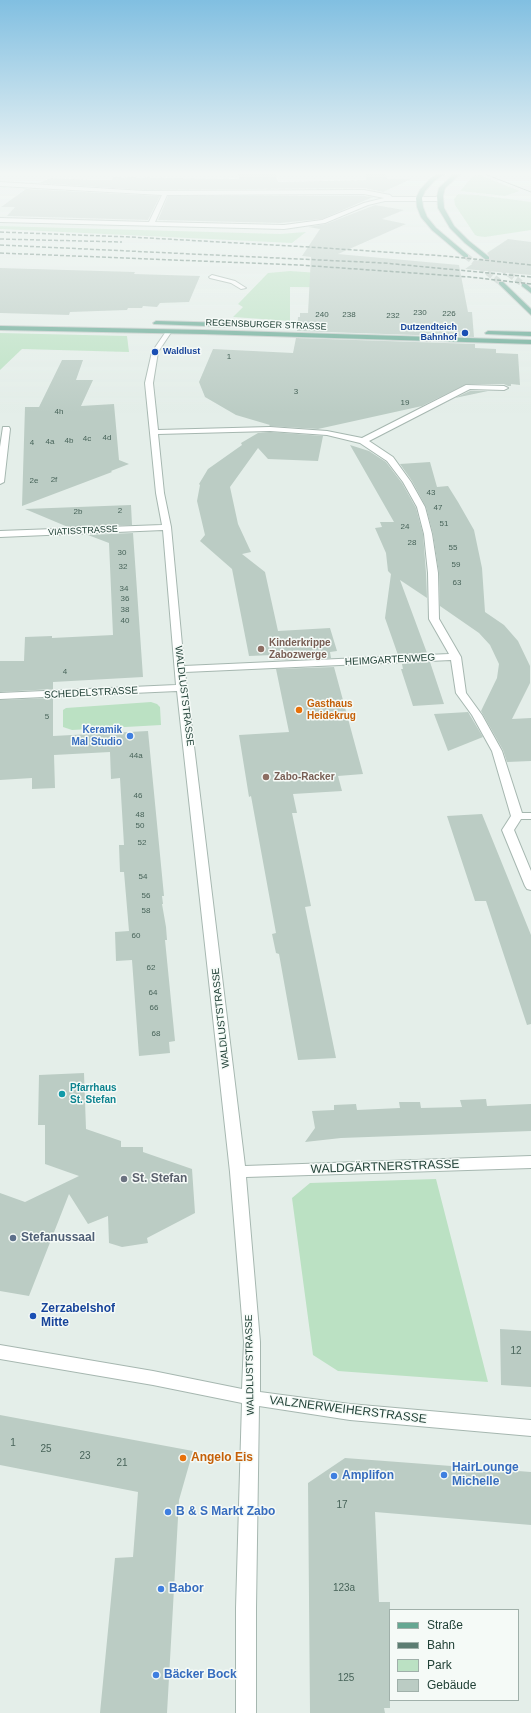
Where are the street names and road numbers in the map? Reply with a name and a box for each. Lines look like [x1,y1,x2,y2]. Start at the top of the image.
street label: REGENSBURGER STRASSE [205,317,327,333]
street label: VIATISSTRASSE [48,524,118,538]
street label: WALDLUSTSTRASSE [172,645,196,747]
street label: HEIMGARTENWEG [345,652,435,668]
street label: SCHEDELSTRASSE [44,685,138,701]
street label: WALDLUSTSTRASSE [210,967,232,1069]
street label: WALDGÄRTNERSTRASSE [310,1157,460,1177]
street label: WALDLUSTSTRASSE [243,1315,257,1415]
street label: VALZNERWEIHERSTRASSE [269,1393,427,1427]

